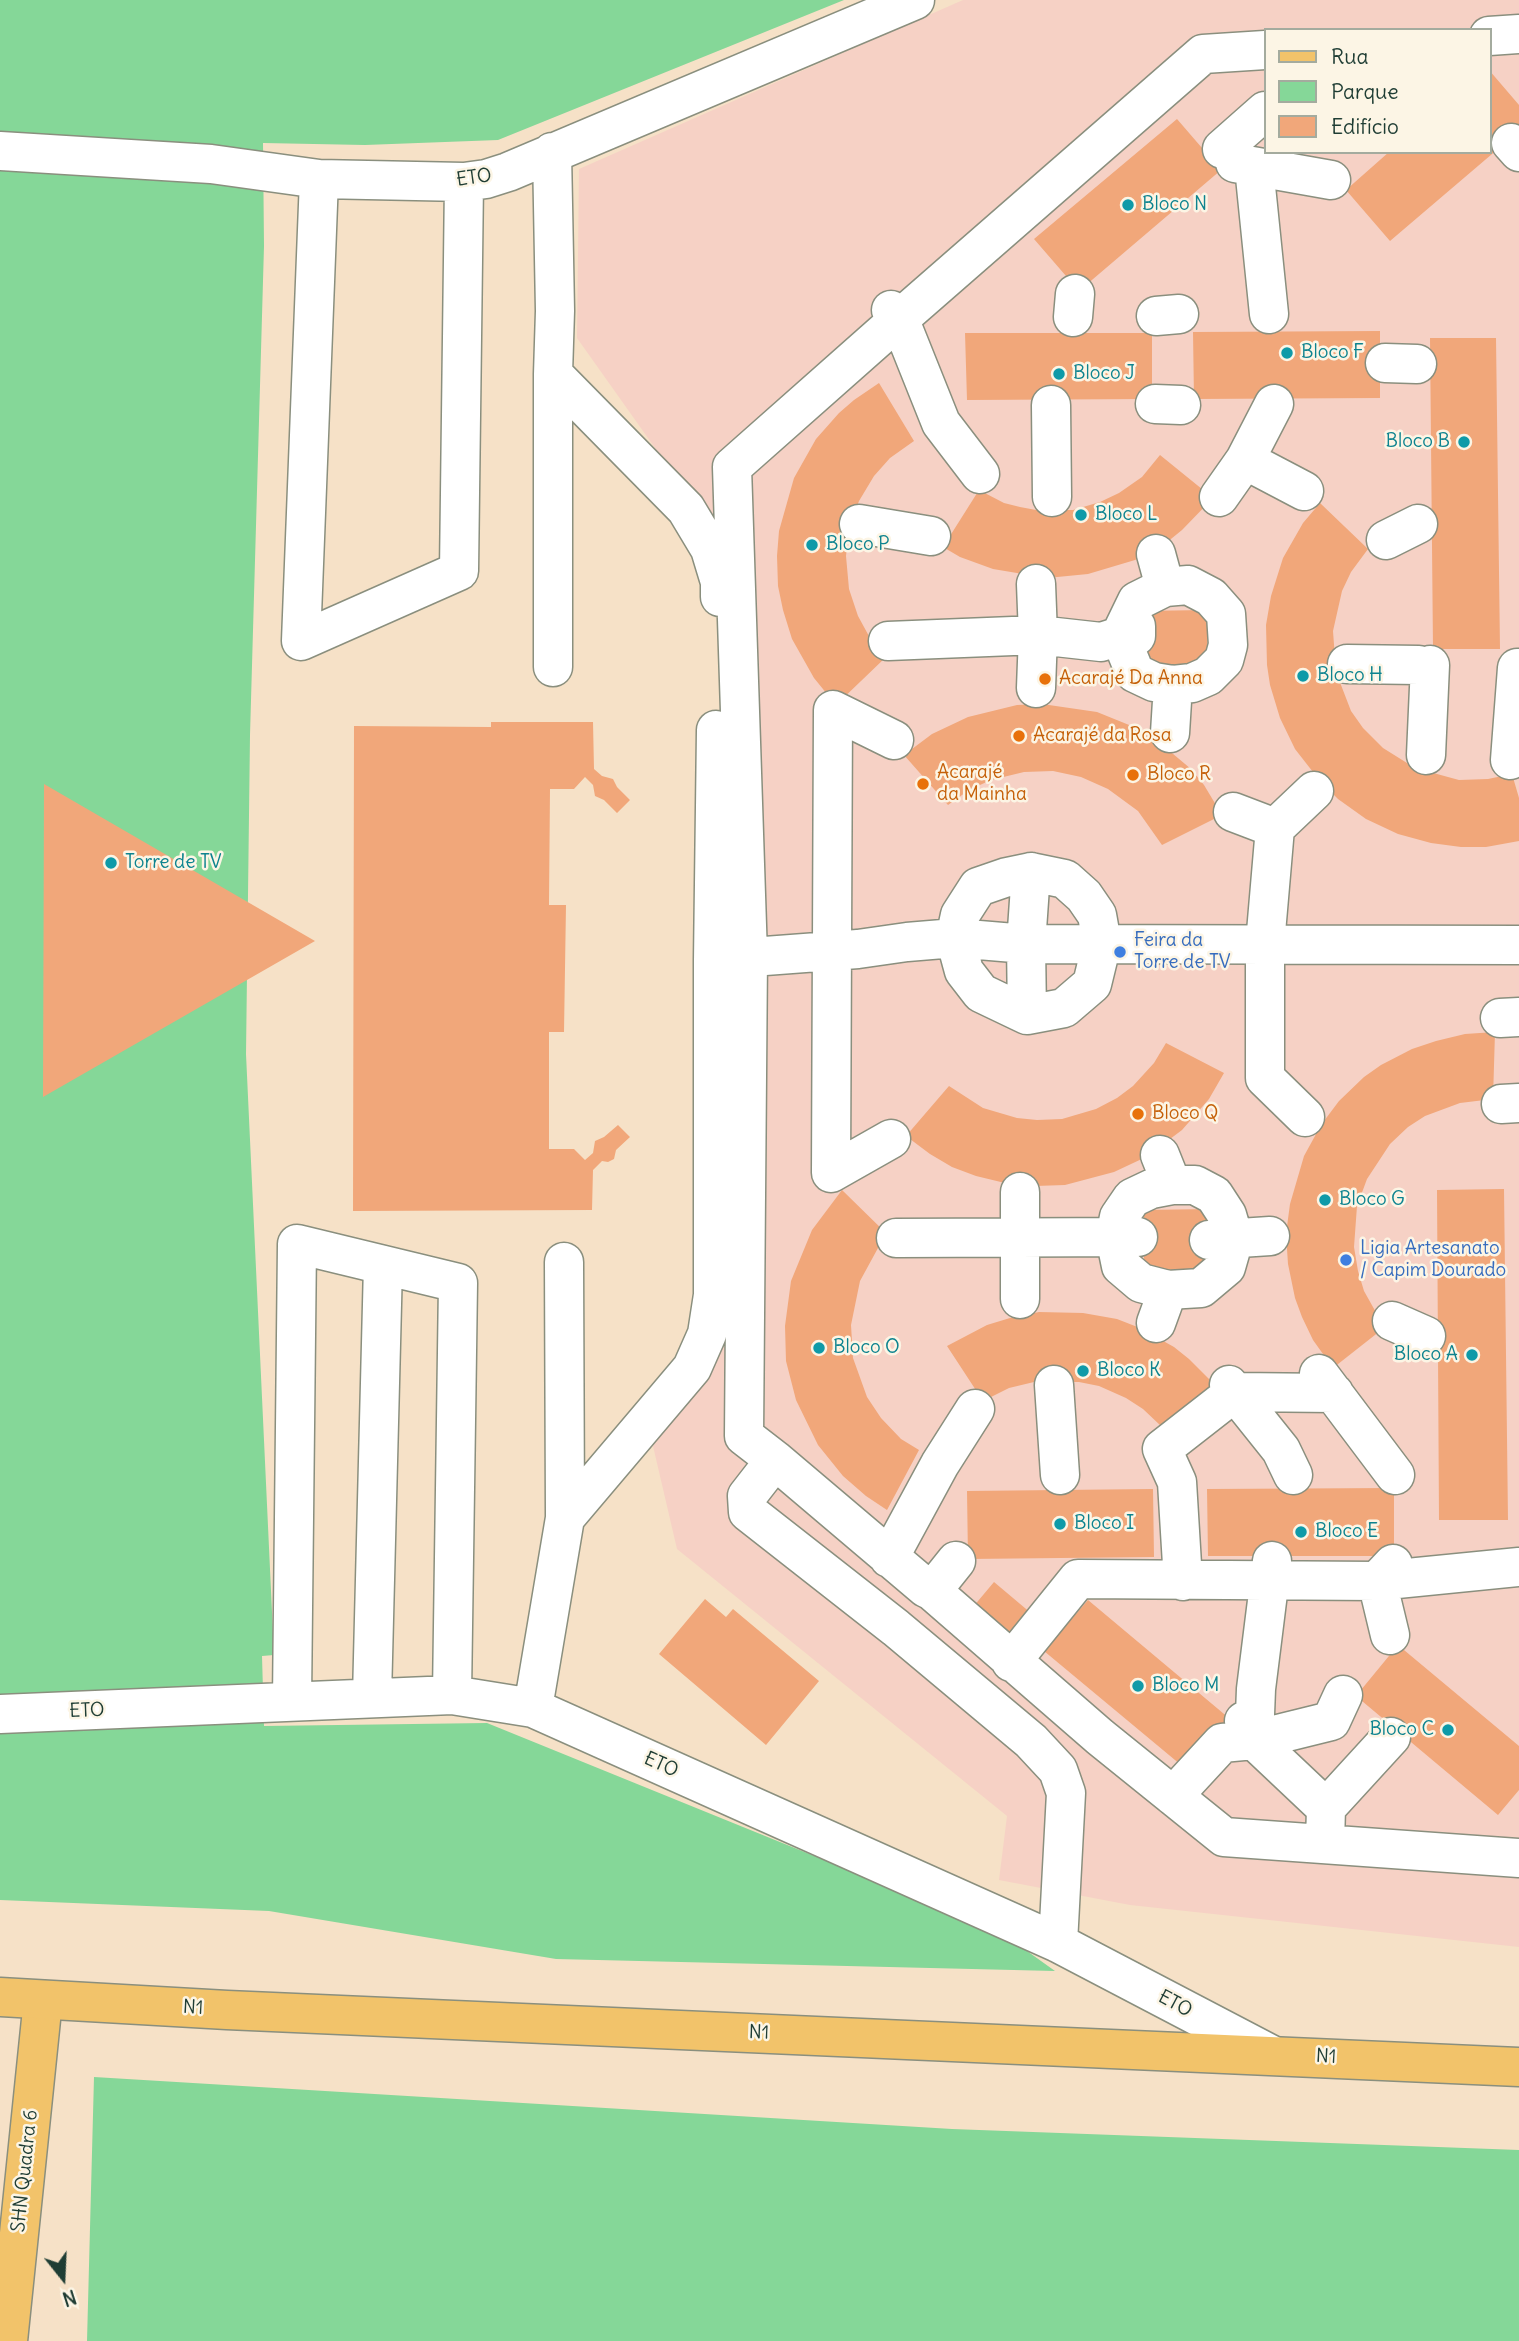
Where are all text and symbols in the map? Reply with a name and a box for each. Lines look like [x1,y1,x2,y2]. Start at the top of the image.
legend [1264,28,1491,154]
text: Rua [1331,43,1368,70]
text: Parque [1331,78,1399,105]
text: Edifício [1331,113,1399,140]
street label: ETO [455,164,493,192]
place label: Bloco N [1142,194,1207,216]
marker: Bloco N [1120,197,1136,213]
place label: Bloco F [1301,342,1364,364]
marker: Bloco F [1279,345,1295,361]
place label: Bloco J [1073,363,1135,385]
marker: Bloco J [1051,366,1067,382]
place label: Bloco B [1385,431,1450,453]
marker: Bloco B [1456,434,1472,450]
place label: Bloco L [1095,504,1157,526]
marker: Bloco L [1073,507,1089,523]
place label: Bloco P [826,534,889,556]
marker: Bloco P [804,537,820,553]
place label: Bloco H [1317,665,1383,687]
place label: Acarajé Da Anna [1059,668,1203,690]
marker: Bloco H [1295,668,1311,684]
marker: Acarajé Da Anna [1037,671,1053,687]
place label: Acarajé da Rosa [1033,725,1172,747]
marker: Acarajé da Rosa [1011,728,1027,744]
place label: Acarajé da Mainha [937,762,1027,806]
place label: Bloco R [1147,764,1211,786]
marker: Bloco R [1125,767,1141,783]
marker: Acarajé da Mainha [915,776,931,792]
place label: Torre de TV [125,852,222,874]
marker: Torre de TV [103,855,119,871]
place label: Feira da Torre de TV [1134,930,1231,974]
marker: Feira da Torre de TV [1112,944,1128,960]
place label: Bloco Q [1152,1103,1218,1125]
marker: Bloco Q [1130,1106,1146,1122]
place label: Bloco G [1339,1189,1405,1211]
marker: Bloco G [1317,1192,1333,1208]
place label: Ligia Artesanato / Capim Dourado [1360,1238,1506,1282]
marker: Ligia Artesanato / Capim Dourado [1338,1252,1354,1268]
place label: Bloco O [833,1337,900,1359]
marker: Bloco O [811,1340,827,1356]
place label: Bloco A [1394,1344,1458,1366]
marker: Bloco A [1464,1347,1480,1363]
place label: Bloco K [1097,1360,1161,1382]
marker: Bloco K [1075,1363,1091,1379]
place label: Bloco I [1074,1513,1134,1535]
marker: Bloco I [1052,1516,1068,1532]
place label: Bloco E [1315,1521,1378,1543]
marker: Bloco E [1293,1524,1309,1540]
place label: Bloco M [1152,1675,1220,1697]
marker: Bloco M [1130,1678,1146,1694]
street label: ETO [69,1699,105,1723]
place label: Bloco C [1369,1719,1434,1741]
marker: Bloco C [1440,1722,1456,1738]
street label: ETO [640,1747,682,1783]
street label: ETO [1154,1986,1196,2022]
street label: N1 [182,1996,204,2020]
street label: N1 [748,2021,770,2045]
street label: N1 [1315,2045,1337,2069]
street label: SHN Quadra 6 [7,2109,43,2233]
north arrow [28,2243,98,2313]
text: N [60,2285,79,2311]

